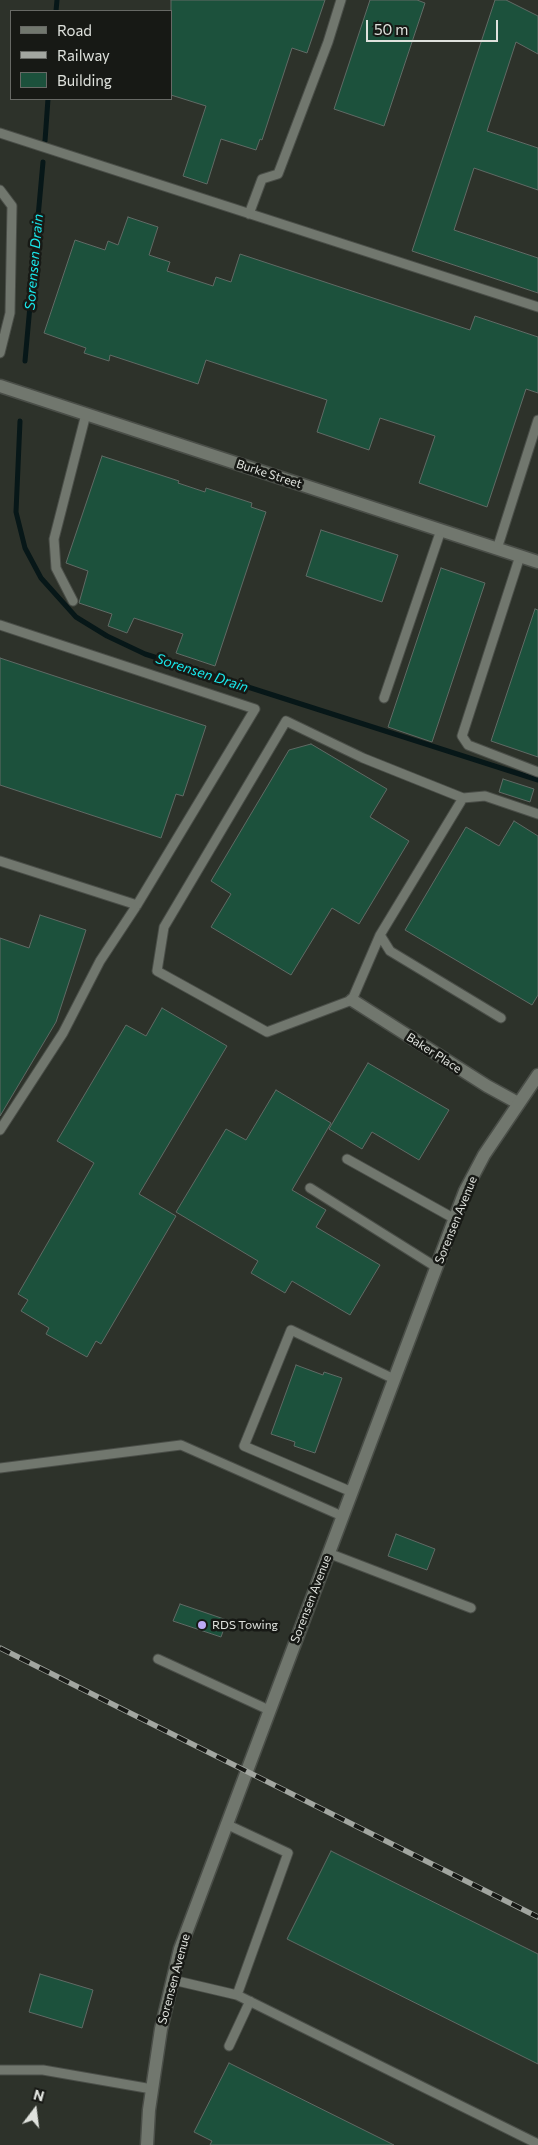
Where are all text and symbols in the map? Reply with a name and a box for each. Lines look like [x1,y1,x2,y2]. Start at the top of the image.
legend [10,10,172,100]
scale bar [368,10,500,42]
text: 50 m [374,20,408,38]
text: Road [57,21,92,39]
text: Railway [57,46,110,64]
text: Building [57,71,112,89]
water label: Sorensen Drain [21,213,47,311]
street label: Burke Street [234,457,304,491]
water label: Sorensen Drain [154,650,250,696]
street label: Baker Place [404,1030,464,1076]
street label: Sorensen Avenue [432,1174,480,1266]
street label: Sorensen Avenue [288,1553,334,1645]
place label: RDS Towing [212,1618,278,1632]
marker: RDS Towing [196,1619,208,1631]
street label: Sorensen Avenue [155,1932,193,2026]
north arrow [10,2085,60,2135]
text: N [32,2085,46,2105]

